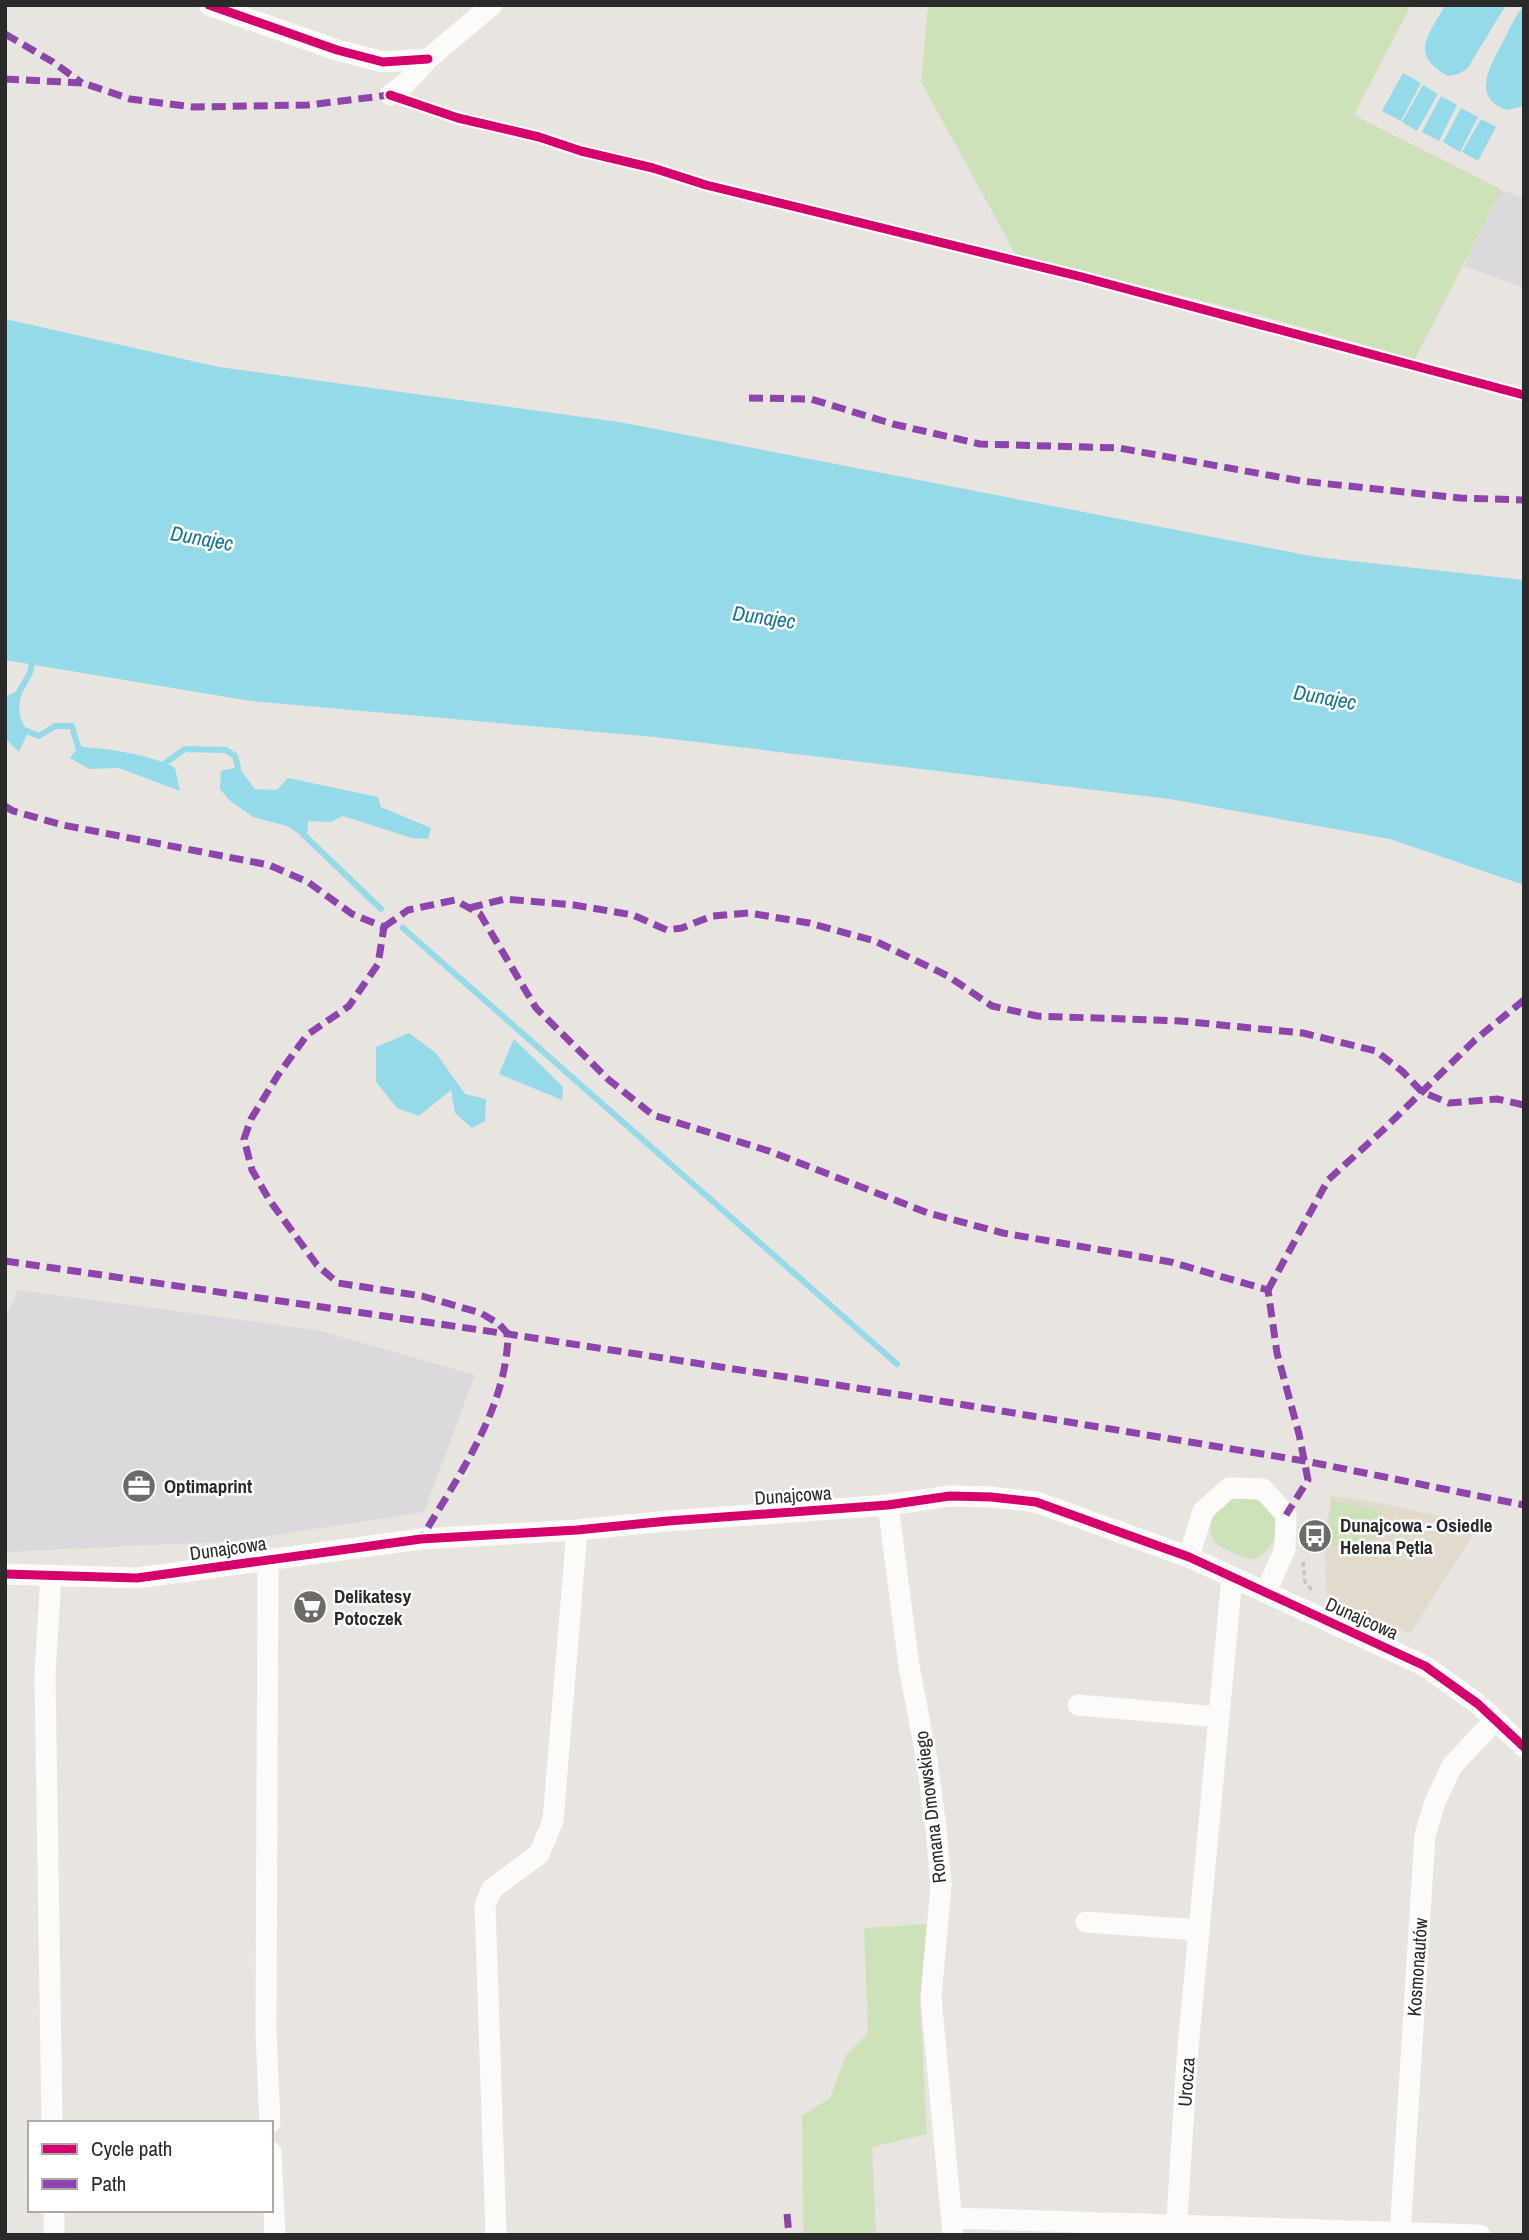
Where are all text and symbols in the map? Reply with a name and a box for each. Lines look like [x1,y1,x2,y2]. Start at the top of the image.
water label: Dunajec [168,518,236,558]
water label: Dunajec [731,598,798,636]
water label: Dunajec [1291,677,1359,717]
office icon: Optimaprint [120,1467,158,1505]
place label: Optimaprint [164,1473,252,1499]
street label: Dunajcowa [754,1479,833,1511]
place label: Dunajcowa - Osiedle Helena Pętla [1340,1512,1493,1560]
bus stop icon: Dunajcowa - Osiedle Helena Pętla [1296,1517,1334,1555]
street label: Dunajcowa [188,1530,268,1566]
place label: Delikatesy Potoczek [334,1583,411,1631]
supermarket icon: Delikatesy Potoczek [291,1588,329,1626]
street label: Dunajcowa [1322,1590,1403,1646]
street label: Romana Dmowskiego [908,1729,952,1885]
street label: Kosmonautów [1401,1916,1433,2017]
street label: Urocza [1171,2056,1201,2108]
legend [28,2121,273,2212]
text: Cycle path [91,2134,172,2163]
text: Path [91,2169,126,2198]

